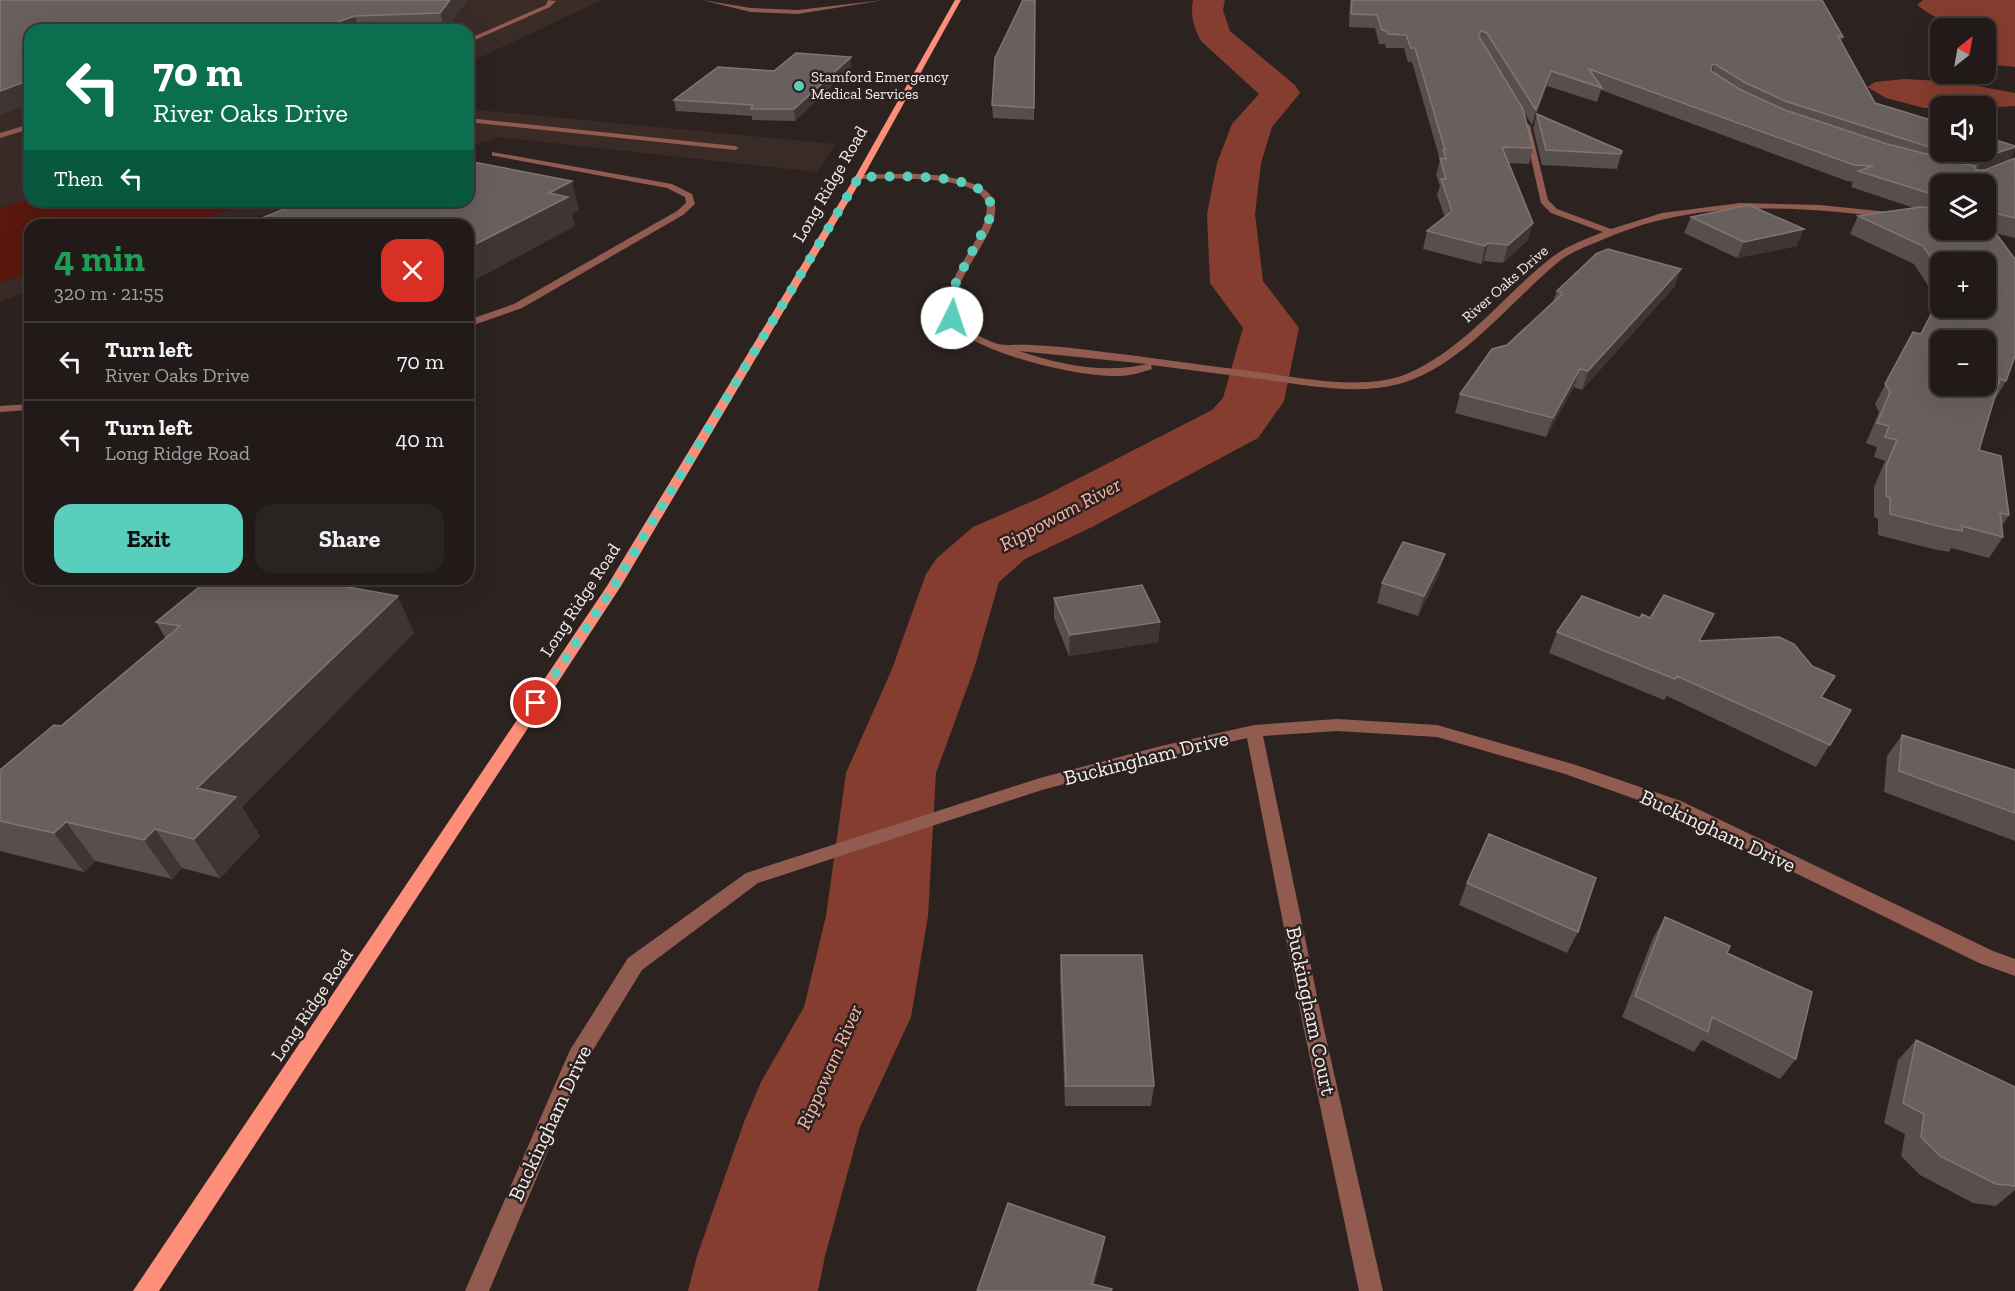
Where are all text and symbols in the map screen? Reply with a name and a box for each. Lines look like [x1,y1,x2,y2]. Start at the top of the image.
north arrow [1930,18,1996,84]
map controls [1930,18,1996,396]
text: 70 m [153,46,243,97]
icon: left [54,48,132,126]
place label: Stamford Emergency Medical Services [811,68,949,103]
marker: Stamford Emergency Medical Services [792,79,806,93]
button: sound [1930,96,1996,162]
text: River Oaks Drive [153,97,348,129]
street label: Long Ridge Road [788,122,872,246]
icon: left [115,162,148,195]
text: Then [54,165,103,192]
button: layers [1930,174,1996,240]
text: 4 min [54,237,145,280]
button: close [381,239,444,302]
street label: River Oaks Drive [1458,242,1552,326]
button: + [1930,252,1996,318]
text: 320 m · 21:55 [54,281,164,305]
position arrow [920,286,984,350]
button: − [1930,330,1996,396]
text: Turn left [105,336,192,363]
icon: left [54,345,87,378]
text: 70 m [397,348,444,375]
text: River Oaks Drive [105,363,249,387]
text: Turn left [105,414,192,441]
icon: left [54,423,87,456]
text: 40 m [395,426,444,453]
text: Long Ridge Road [105,441,250,465]
water label: Rippowam River [995,472,1125,556]
button: Exit [54,504,243,573]
button: Share [255,504,444,573]
street label: Long Ridge Road [535,539,625,661]
pin [510,677,561,728]
icon: arrive [519,686,552,719]
street label: Buckingham Drive [1061,725,1231,790]
street label: Buckingham Drive [1636,784,1800,878]
street label: Buckingham Court [1281,924,1342,1098]
street label: Long Ridge Road [266,945,358,1065]
water label: Rippowam River [791,1001,867,1133]
street label: Buckingham Drive [503,1041,597,1205]

